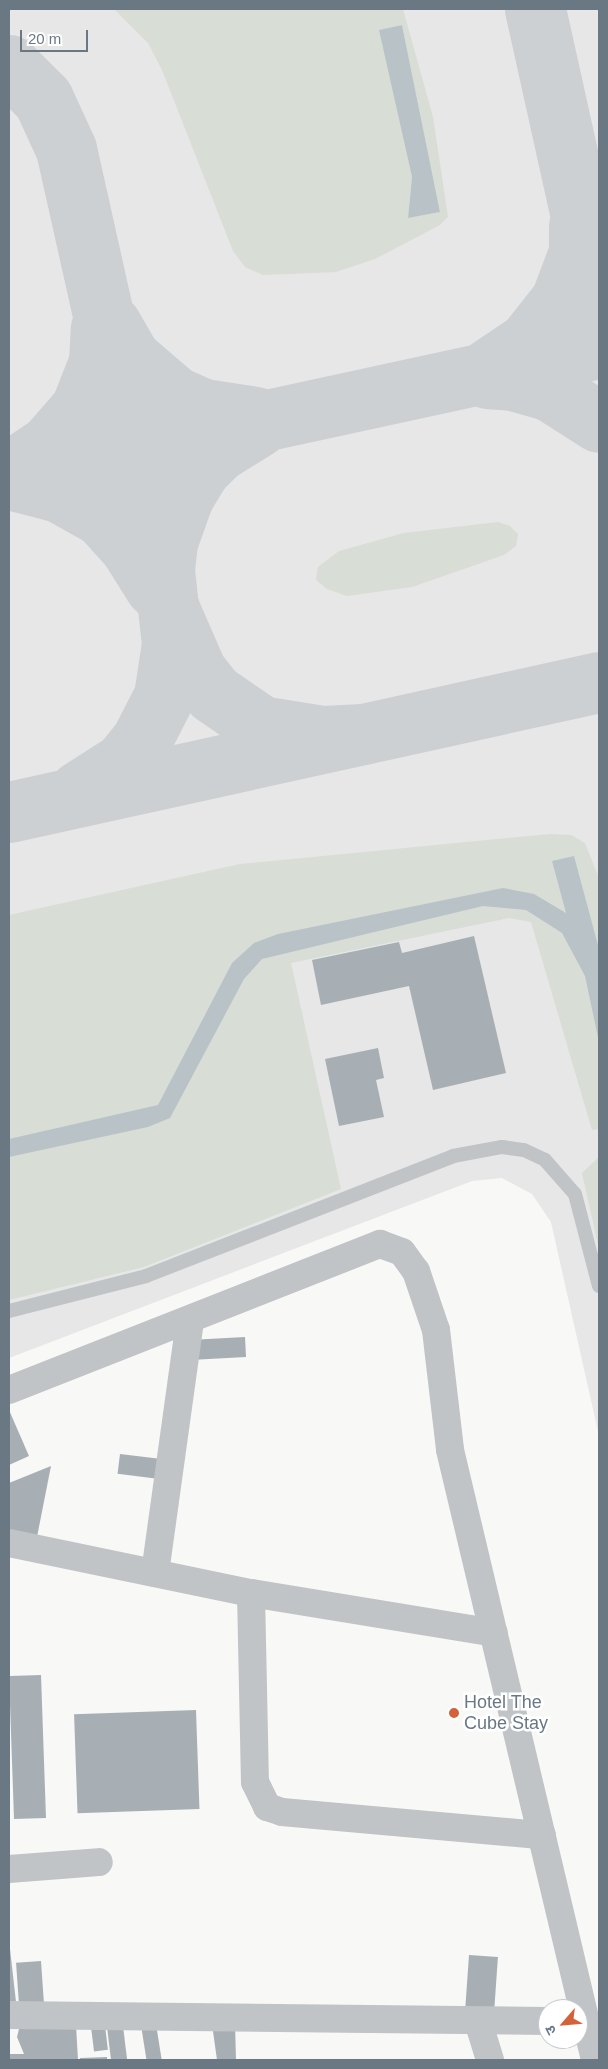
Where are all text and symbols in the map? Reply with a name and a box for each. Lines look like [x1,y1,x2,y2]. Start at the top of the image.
scale bar [22,20,90,52]
text: 20 m [28,30,61,47]
place label: Hotel The Cube Stay [464,1692,548,1735]
marker: Hotel The Cube Stay [448,1707,460,1719]
north arrow [538,1999,588,2049]
text: उ [542,2023,560,2038]

